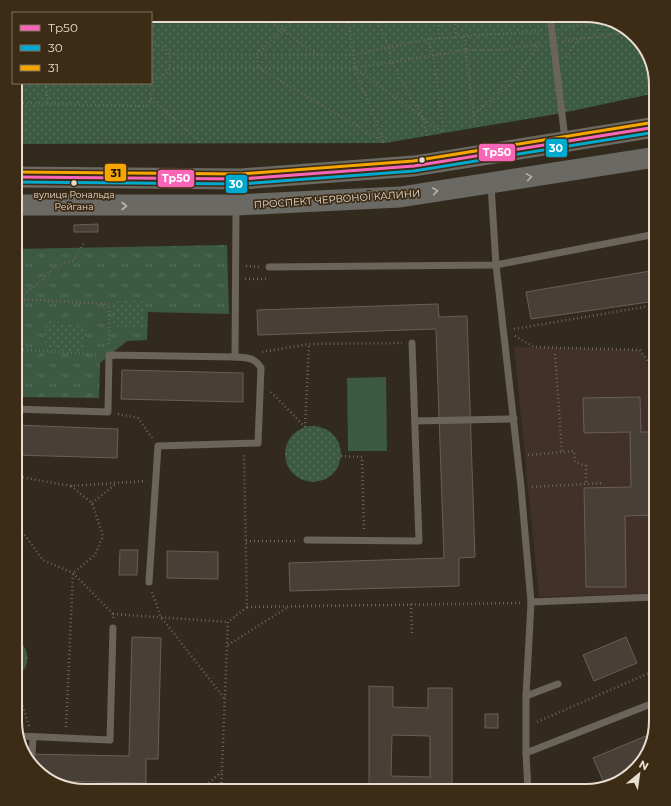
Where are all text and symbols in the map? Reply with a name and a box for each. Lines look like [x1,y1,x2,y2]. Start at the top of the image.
legend [12,12,152,84]
text: Тр50 [48,20,78,35]
text: 30 [48,40,63,55]
text: 31 [48,60,59,75]
line badge: 30 [545,138,568,158]
text: 30 [548,141,564,155]
line badge: Тр50 [478,143,516,162]
text: Тр50 [483,145,512,159]
unlabelled marker [417,155,427,165]
line badge: 31 [104,163,127,182]
text: 31 [110,166,121,180]
line badge: Тр50 [157,169,195,188]
text: Тр50 [162,171,191,185]
one-way arrow [526,173,532,182]
line badge: 30 [225,174,248,194]
text: 30 [228,177,244,191]
marker: вулиця Рональда Рейгана [69,178,79,188]
street label: ПРОСПЕКТ ЧЕРВОНОЇ КАЛИНИ [253,187,421,211]
one-way arrow [432,187,439,196]
place label: вулиця Рональда Рейгана [33,189,115,212]
one-way arrow [121,202,127,210]
north arrow [619,754,659,794]
text: N [637,757,651,774]

